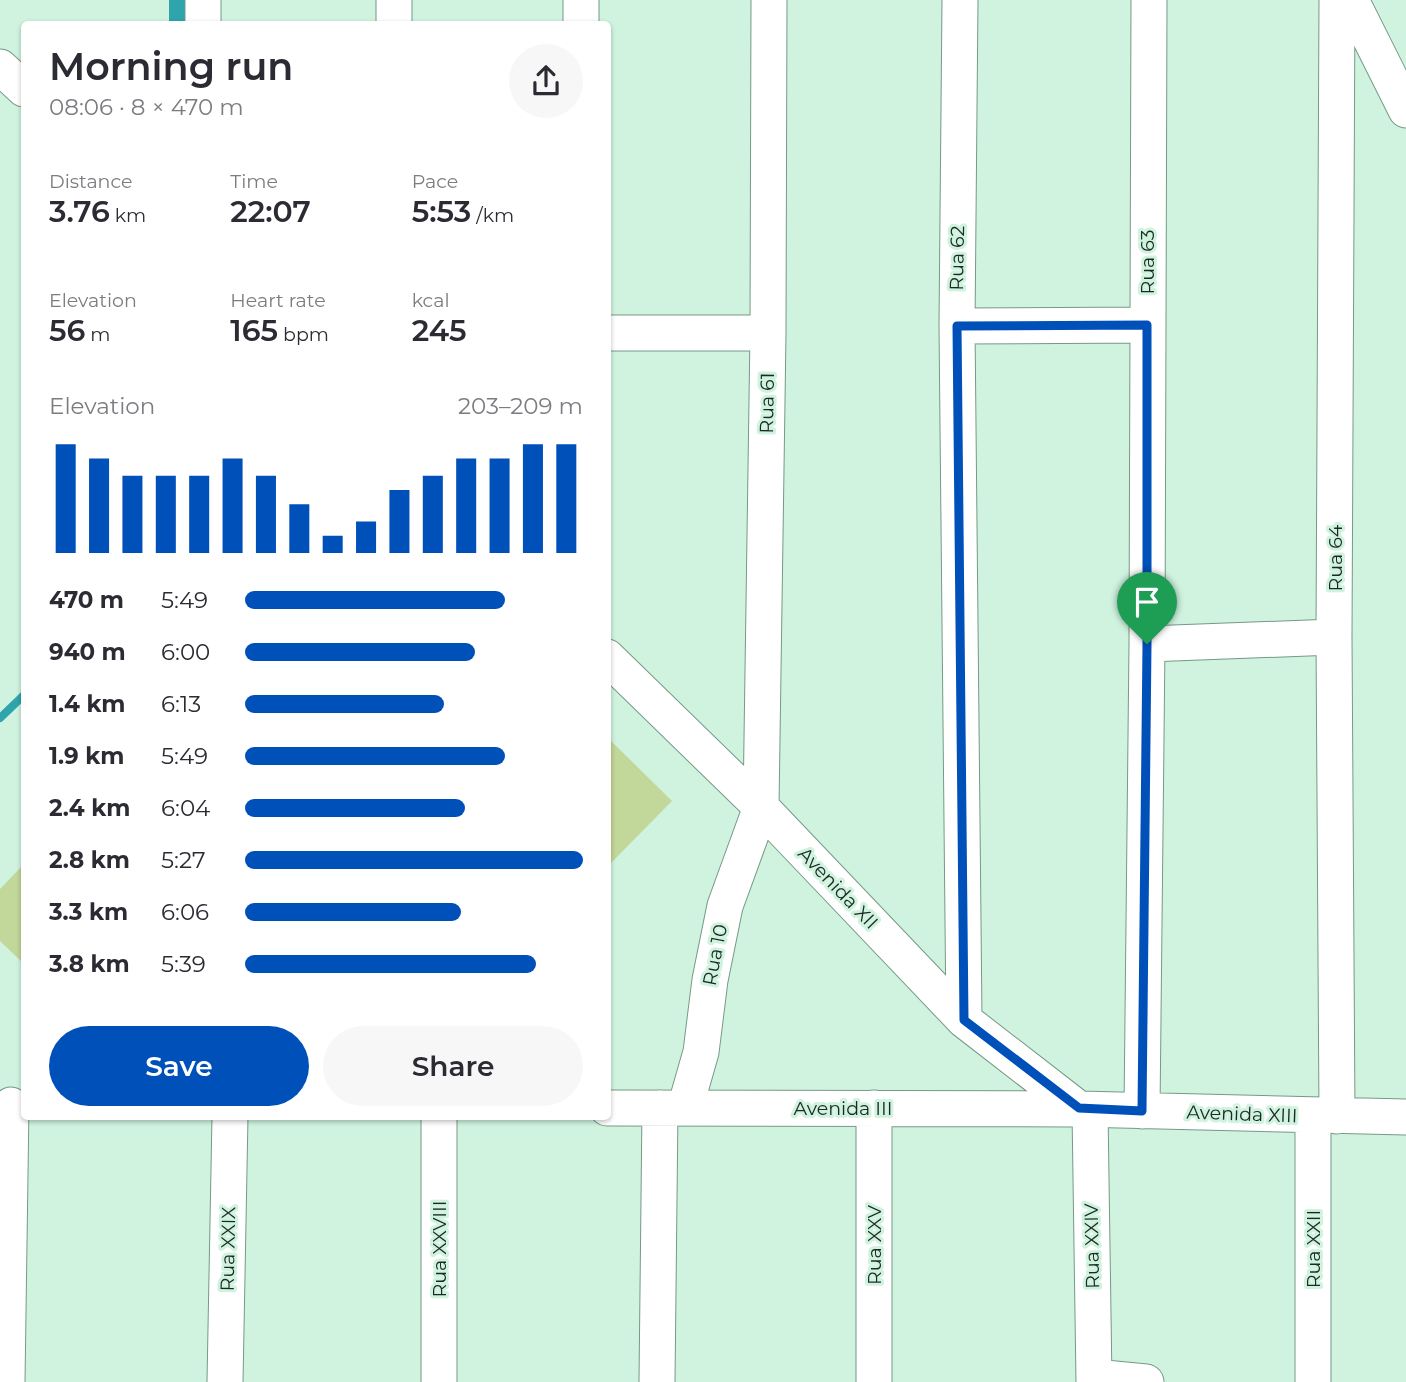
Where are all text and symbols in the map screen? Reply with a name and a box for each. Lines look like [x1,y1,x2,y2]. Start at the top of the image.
text: Morning run [49,43,293,90]
button: share [509,44,583,118]
text: 08:06 · 8 × 470 m [49,93,244,121]
text: Distance [49,170,132,193]
text: Time [230,170,278,193]
text: Pace [412,170,458,193]
text: 3.76 [49,193,110,230]
text: 22:07 [230,193,311,230]
text: 5:53 [412,193,471,230]
text: km [110,204,146,227]
text: /km [471,204,514,227]
street label: Rua 62 [945,225,969,291]
street label: Rua 63 [1136,230,1159,294]
text: Elevation [49,289,137,312]
text: Heart rate [230,289,326,312]
text: kcal [412,289,450,312]
text: 56 [49,312,85,349]
text: 165 [230,312,278,349]
text: 245 [412,312,467,349]
text: m [85,323,110,346]
text: bpm [278,323,329,346]
street label: Rua 61 [755,372,779,434]
text: Elevation [49,392,155,420]
text: 203–209 m [458,392,583,420]
street label: Rua 64 [1324,524,1347,591]
pin [1117,572,1177,644]
icon: arrive [1128,583,1166,621]
text: 470 m [49,586,124,614]
text: 5:49 [161,586,208,614]
text: 940 m [49,638,126,666]
text: 6:00 [161,638,210,666]
text: 1.4 km [49,690,126,718]
text: 6:13 [161,690,201,718]
text: 1.9 km [49,742,124,770]
text: 5:49 [161,742,208,770]
text: 2.4 km [49,794,130,822]
text: 6:04 [161,794,210,822]
street label: Avenida XII [793,842,883,934]
text: 2.8 km [49,846,130,874]
text: 5:27 [161,846,205,874]
text: 3.3 km [49,898,128,926]
text: 6:06 [161,898,209,926]
street label: Rua 10 [698,922,732,988]
text: 3.8 km [49,950,130,978]
text: 5:39 [161,950,206,978]
button: Save [49,1026,309,1106]
button: Share [323,1026,583,1106]
street label: Avenida III [794,1097,892,1120]
street label: Avenida XIII [1186,1101,1298,1127]
street label: Rua XXVIII [428,1201,451,1297]
street label: Rua XXIV [1080,1202,1104,1289]
street label: Rua XXV [863,1204,886,1285]
street label: Rua XXIX [216,1206,240,1292]
street label: Rua XXII [1302,1210,1325,1288]

